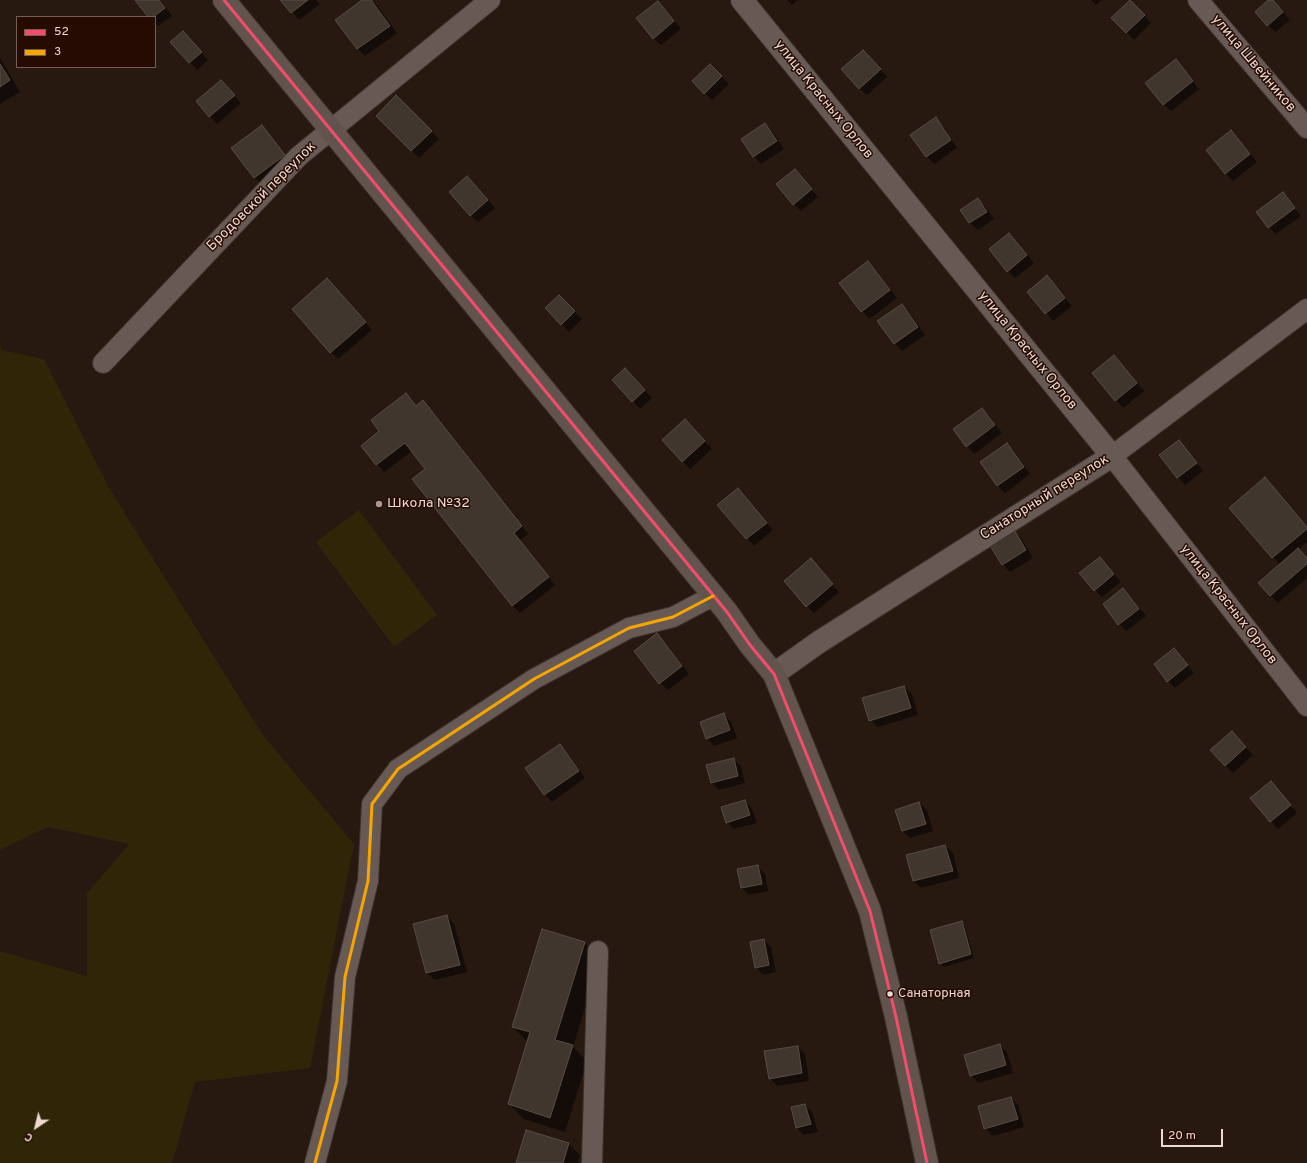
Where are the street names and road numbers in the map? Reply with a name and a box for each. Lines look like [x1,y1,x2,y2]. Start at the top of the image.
street label: улица Швейников [1207,12,1299,116]
street label: улица Красных Орлов [770,37,876,163]
street label: Бродовской переулок [204,139,320,255]
street label: улица Красных Орлов [974,288,1080,414]
street label: Санаторный переулок [978,452,1112,544]
street label: улица Красных Орлов [1176,542,1280,668]

